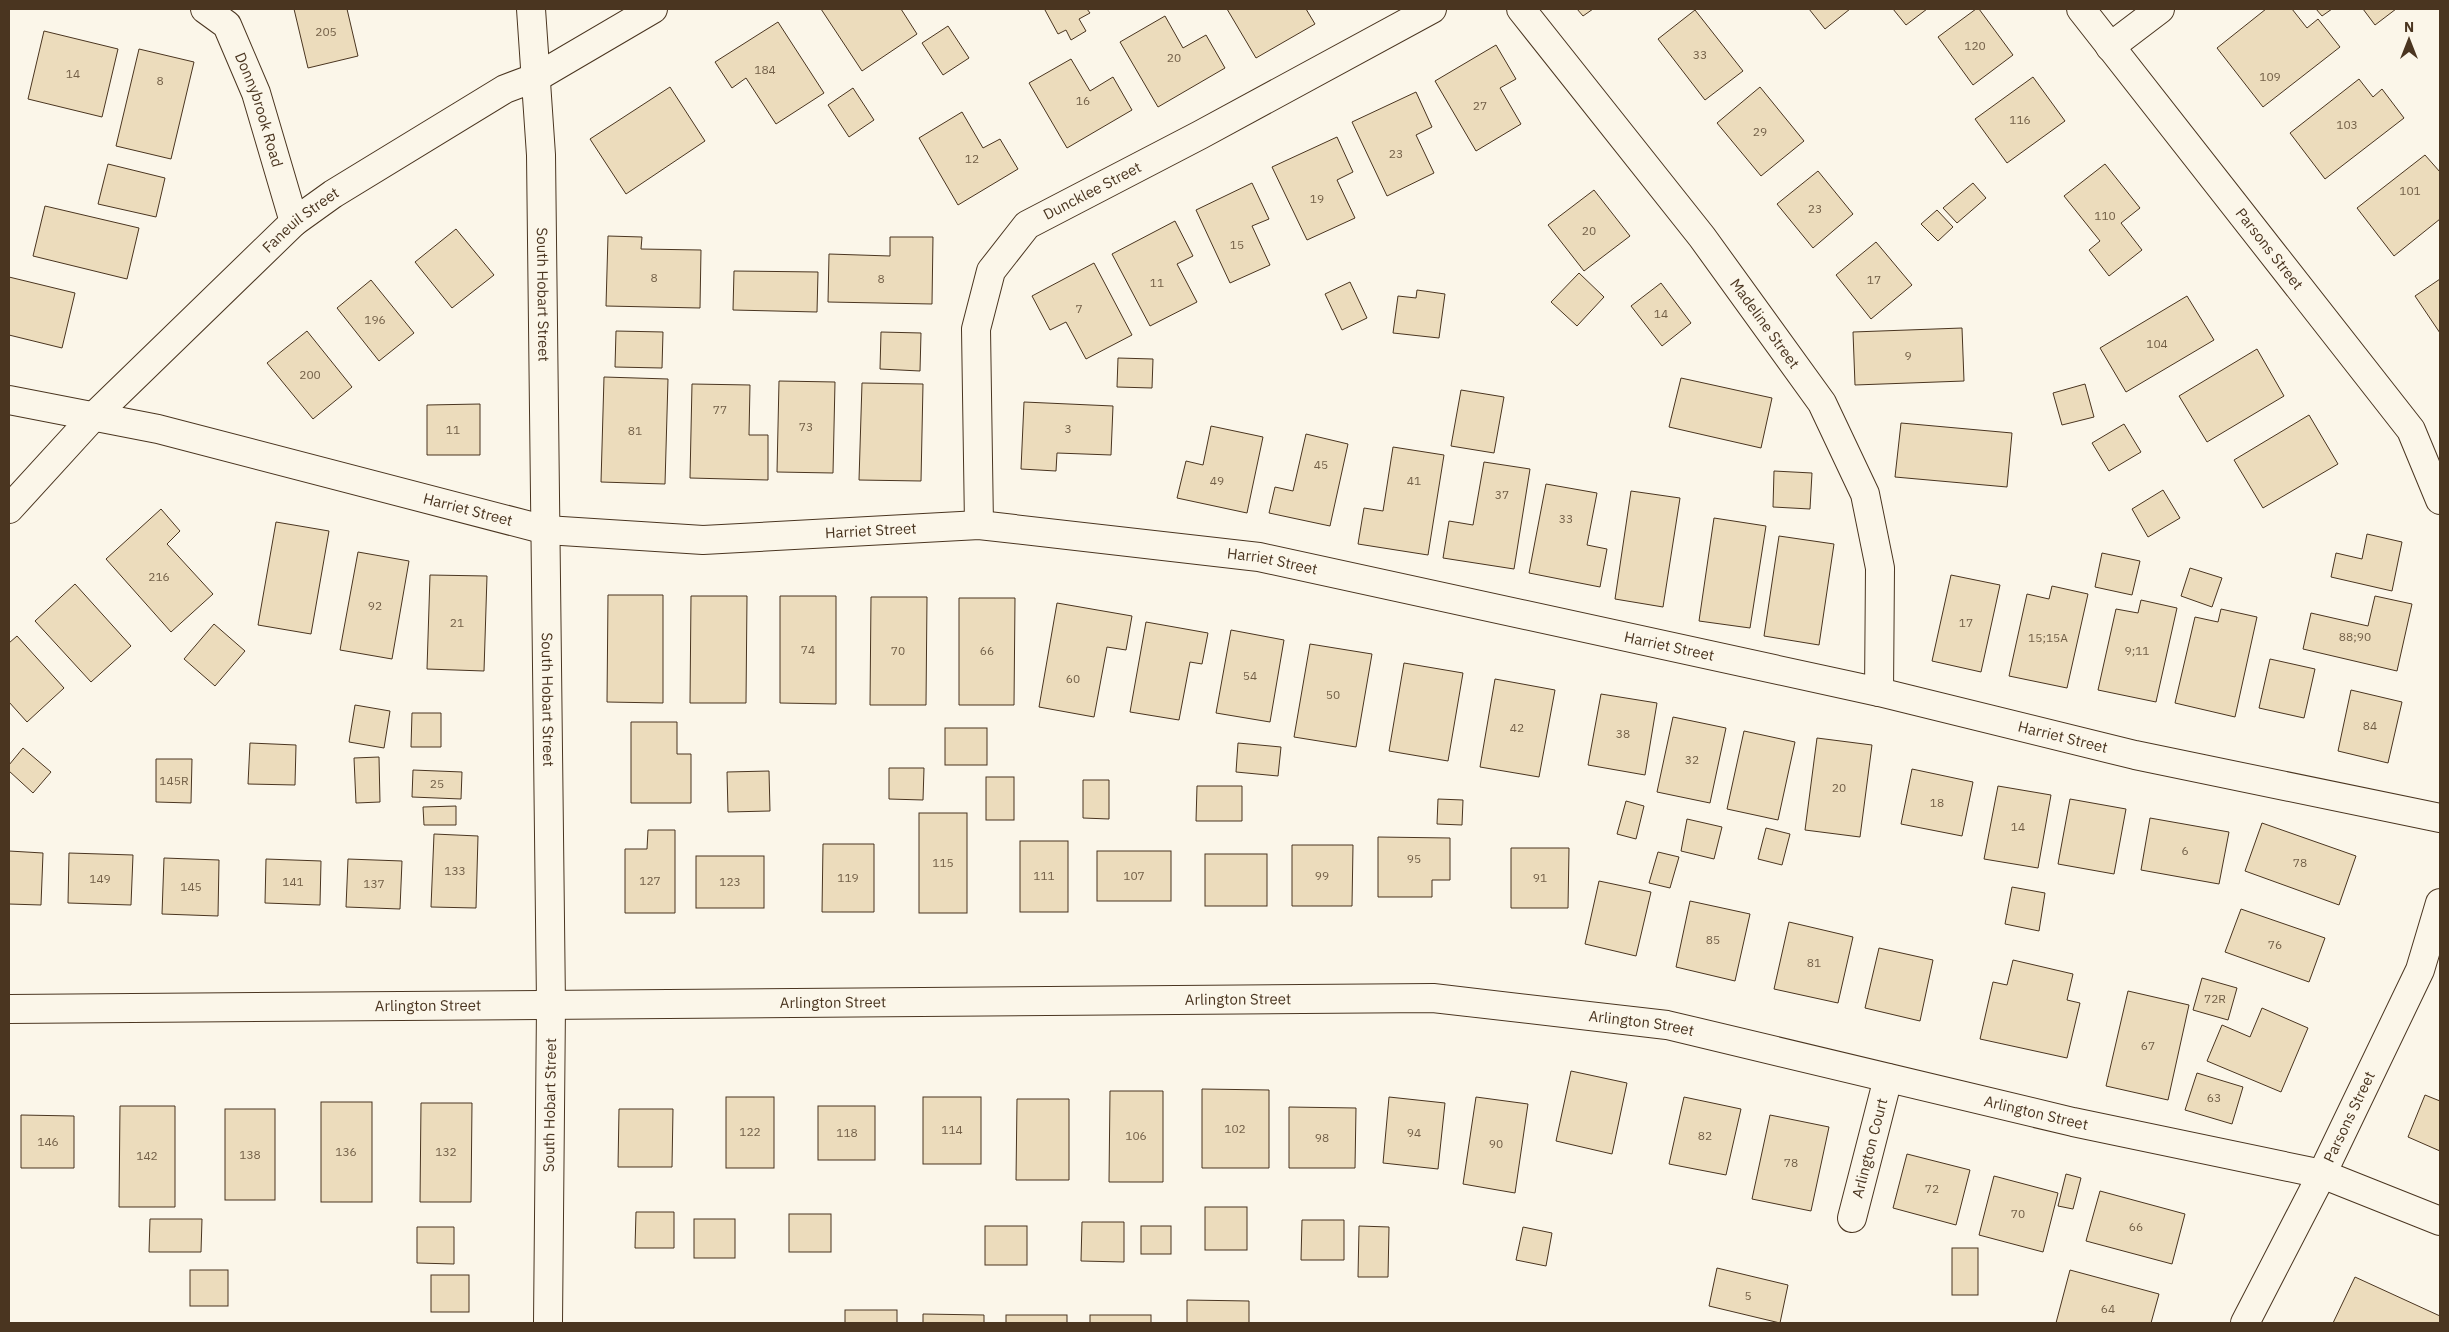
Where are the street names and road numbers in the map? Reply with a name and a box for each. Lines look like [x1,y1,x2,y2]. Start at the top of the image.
street label: Donnybrook Road [231,49,287,169]
street label: Duncklee Street [1040,157,1144,224]
street label: Faneuil Street [258,183,342,257]
street label: Parsons Street [2232,204,2307,293]
street label: South Hobart Street [533,227,553,362]
street label: Madeline Street [1726,275,1804,372]
street label: Harriet Street [421,488,515,530]
street label: Harriet Street [824,518,917,542]
street label: Harriet Street [1226,543,1319,578]
street label: Harriet Street [1622,627,1716,665]
street label: South Hobart Street [538,632,558,767]
street label: Harriet Street [2016,717,2110,757]
street label: Arlington Street [1185,989,1291,1009]
street label: Arlington Street [780,992,886,1012]
street label: Arlington Street [375,995,481,1015]
street label: Arlington Street [1588,1006,1696,1040]
street label: South Hobart Street [539,1038,560,1172]
street label: Parsons Street [2319,1068,2379,1165]
street label: Arlington Street [1982,1091,2090,1134]
street label: Arlington Court [1848,1096,1891,1200]

